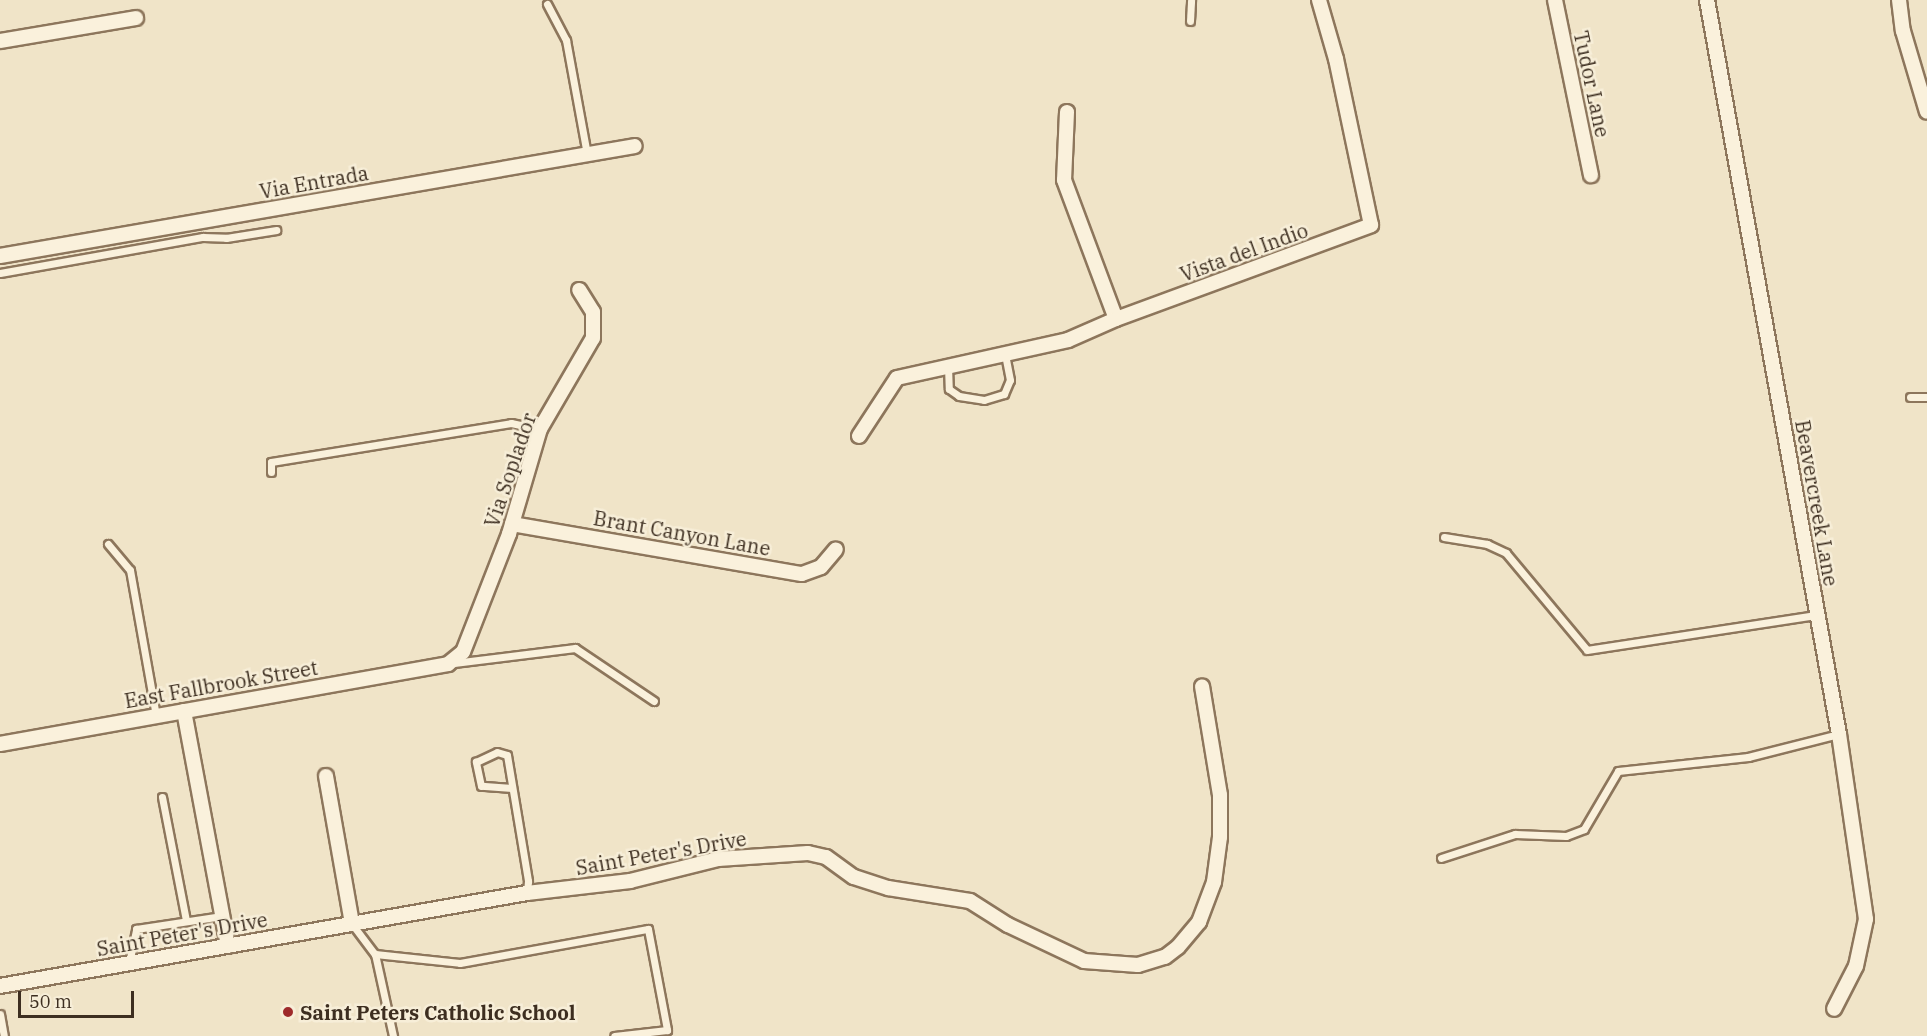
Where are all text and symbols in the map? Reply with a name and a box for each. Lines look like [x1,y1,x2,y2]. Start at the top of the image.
street label: Tudor Lane [1569,29,1615,139]
street label: Via Entrada [258,161,370,203]
street label: Vista del Indio [1177,218,1311,286]
street label: Via Soplador [479,410,541,530]
street label: Beavercreek Lane [1791,418,1843,588]
street label: Brant Canyon Lane [592,506,772,560]
street label: East Fallbrook Street [123,655,319,713]
street label: Saint Peter's Drive [574,826,748,880]
street label: Saint Peter's Drive [95,907,269,961]
scale bar [21,979,136,1017]
text: 50 m [29,990,72,1013]
place label: Saint Peters Catholic School [300,1000,575,1024]
marker: Saint Peters Catholic School [281,1005,295,1019]

